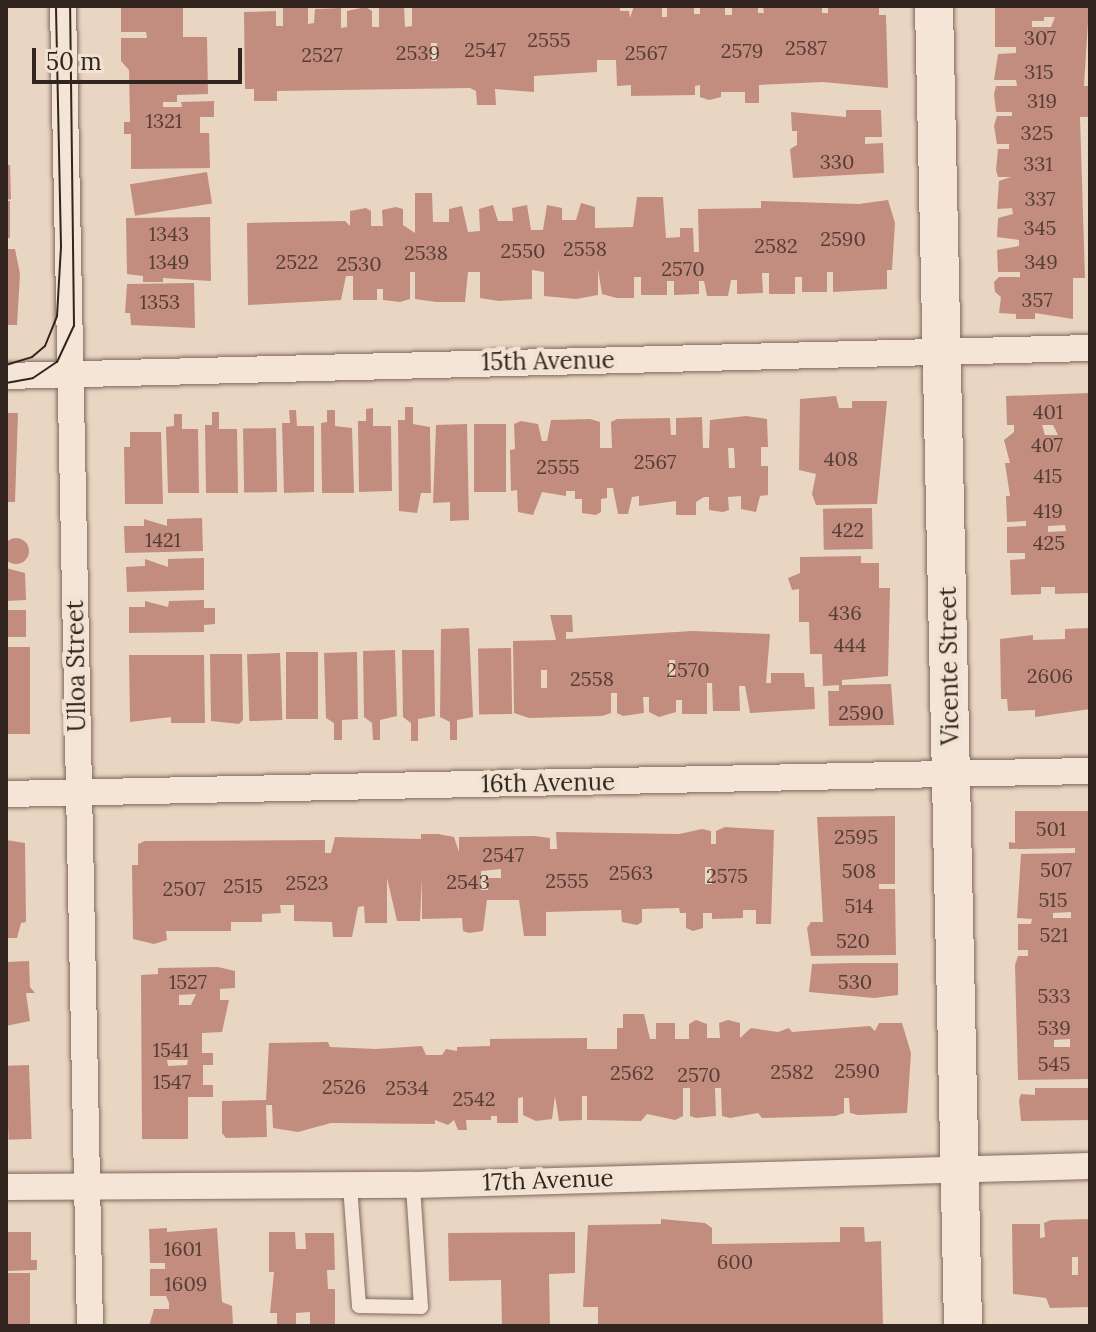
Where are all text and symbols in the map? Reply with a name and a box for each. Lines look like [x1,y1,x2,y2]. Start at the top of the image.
house number: 307 [1024,25,1056,49]
house number: 2555 [527,27,571,51]
scale bar [36,32,246,82]
house number: 2587 [785,35,827,59]
house number: 2547 [464,37,506,61]
house number: 2579 [721,38,763,62]
house number: 2539 [396,40,440,64]
house number: 2567 [625,40,667,64]
house number: 2527 [301,42,343,66]
text: 50 m [46,46,102,77]
house number: 315 [1024,59,1054,83]
house number: 319 [1027,88,1057,112]
house number: 1321 [146,108,182,132]
house number: 325 [1021,120,1053,144]
house number: 330 [820,149,854,173]
house number: 331 [1023,151,1053,175]
house number: 337 [1024,186,1056,210]
house number: 345 [1024,215,1056,239]
house number: 1343 [149,221,189,245]
house number: 2590 [820,226,866,250]
house number: 2582 [754,233,798,257]
house number: 2558 [563,236,607,260]
house number: 2550 [501,238,545,262]
house number: 2538 [404,240,448,264]
house number: 1349 [149,249,189,273]
house number: 2522 [275,249,319,273]
house number: 349 [1024,249,1058,273]
house number: 2530 [336,251,382,275]
house number: 2570 [661,256,705,280]
house number: 357 [1021,287,1053,311]
house number: 1353 [140,289,180,313]
street label: 15th Avenue [481,345,615,377]
house number: 401 [1033,399,1063,423]
house number: 407 [1031,432,1063,456]
house number: 408 [824,446,858,470]
house number: 2567 [634,449,676,473]
house number: 2555 [536,454,580,478]
house number: 415 [1033,463,1063,487]
house number: 419 [1033,498,1063,522]
house number: 422 [832,517,864,541]
house number: 1421 [145,527,181,551]
house number: 425 [1033,530,1065,554]
street label: Vicente Street [933,586,965,746]
street label: Ulloa Street [60,600,92,732]
house number: 436 [828,600,862,624]
house number: 444 [834,632,866,656]
house number: 2570 [666,657,710,681]
house number: 2606 [1027,663,1073,687]
house number: 2558 [570,666,614,690]
house number: 2590 [838,700,884,724]
street label: 16th Avenue [481,767,615,799]
house number: 501 [1036,816,1066,840]
house number: 2595 [834,824,878,848]
house number: 2547 [482,842,524,866]
house number: 507 [1040,857,1072,881]
house number: 508 [842,858,876,882]
house number: 2563 [609,860,653,884]
house number: 2575 [706,863,748,887]
house number: 2555 [545,868,589,892]
house number: 2543 [446,869,490,893]
house number: 2523 [285,870,329,894]
house number: 2515 [223,873,263,897]
house number: 2507 [163,876,205,900]
house number: 515 [1038,887,1068,911]
house number: 514 [844,893,874,917]
house number: 521 [1040,922,1068,946]
house number: 520 [836,928,870,952]
house number: 1527 [169,969,207,993]
house number: 530 [838,969,872,993]
house number: 533 [1037,983,1071,1007]
house number: 539 [1037,1015,1071,1039]
house number: 1541 [153,1037,189,1061]
house number: 545 [1038,1051,1070,1075]
house number: 2590 [834,1058,880,1082]
house number: 2582 [770,1059,814,1083]
house number: 2562 [610,1060,654,1084]
house number: 2570 [677,1062,721,1086]
house number: 1547 [153,1069,191,1093]
house number: 2526 [322,1074,366,1098]
house number: 2534 [385,1075,429,1099]
house number: 2542 [452,1086,496,1110]
street label: 17th Avenue [482,1163,614,1197]
house number: 1601 [164,1236,202,1260]
house number: 600 [717,1249,753,1273]
house number: 1609 [165,1271,207,1295]

